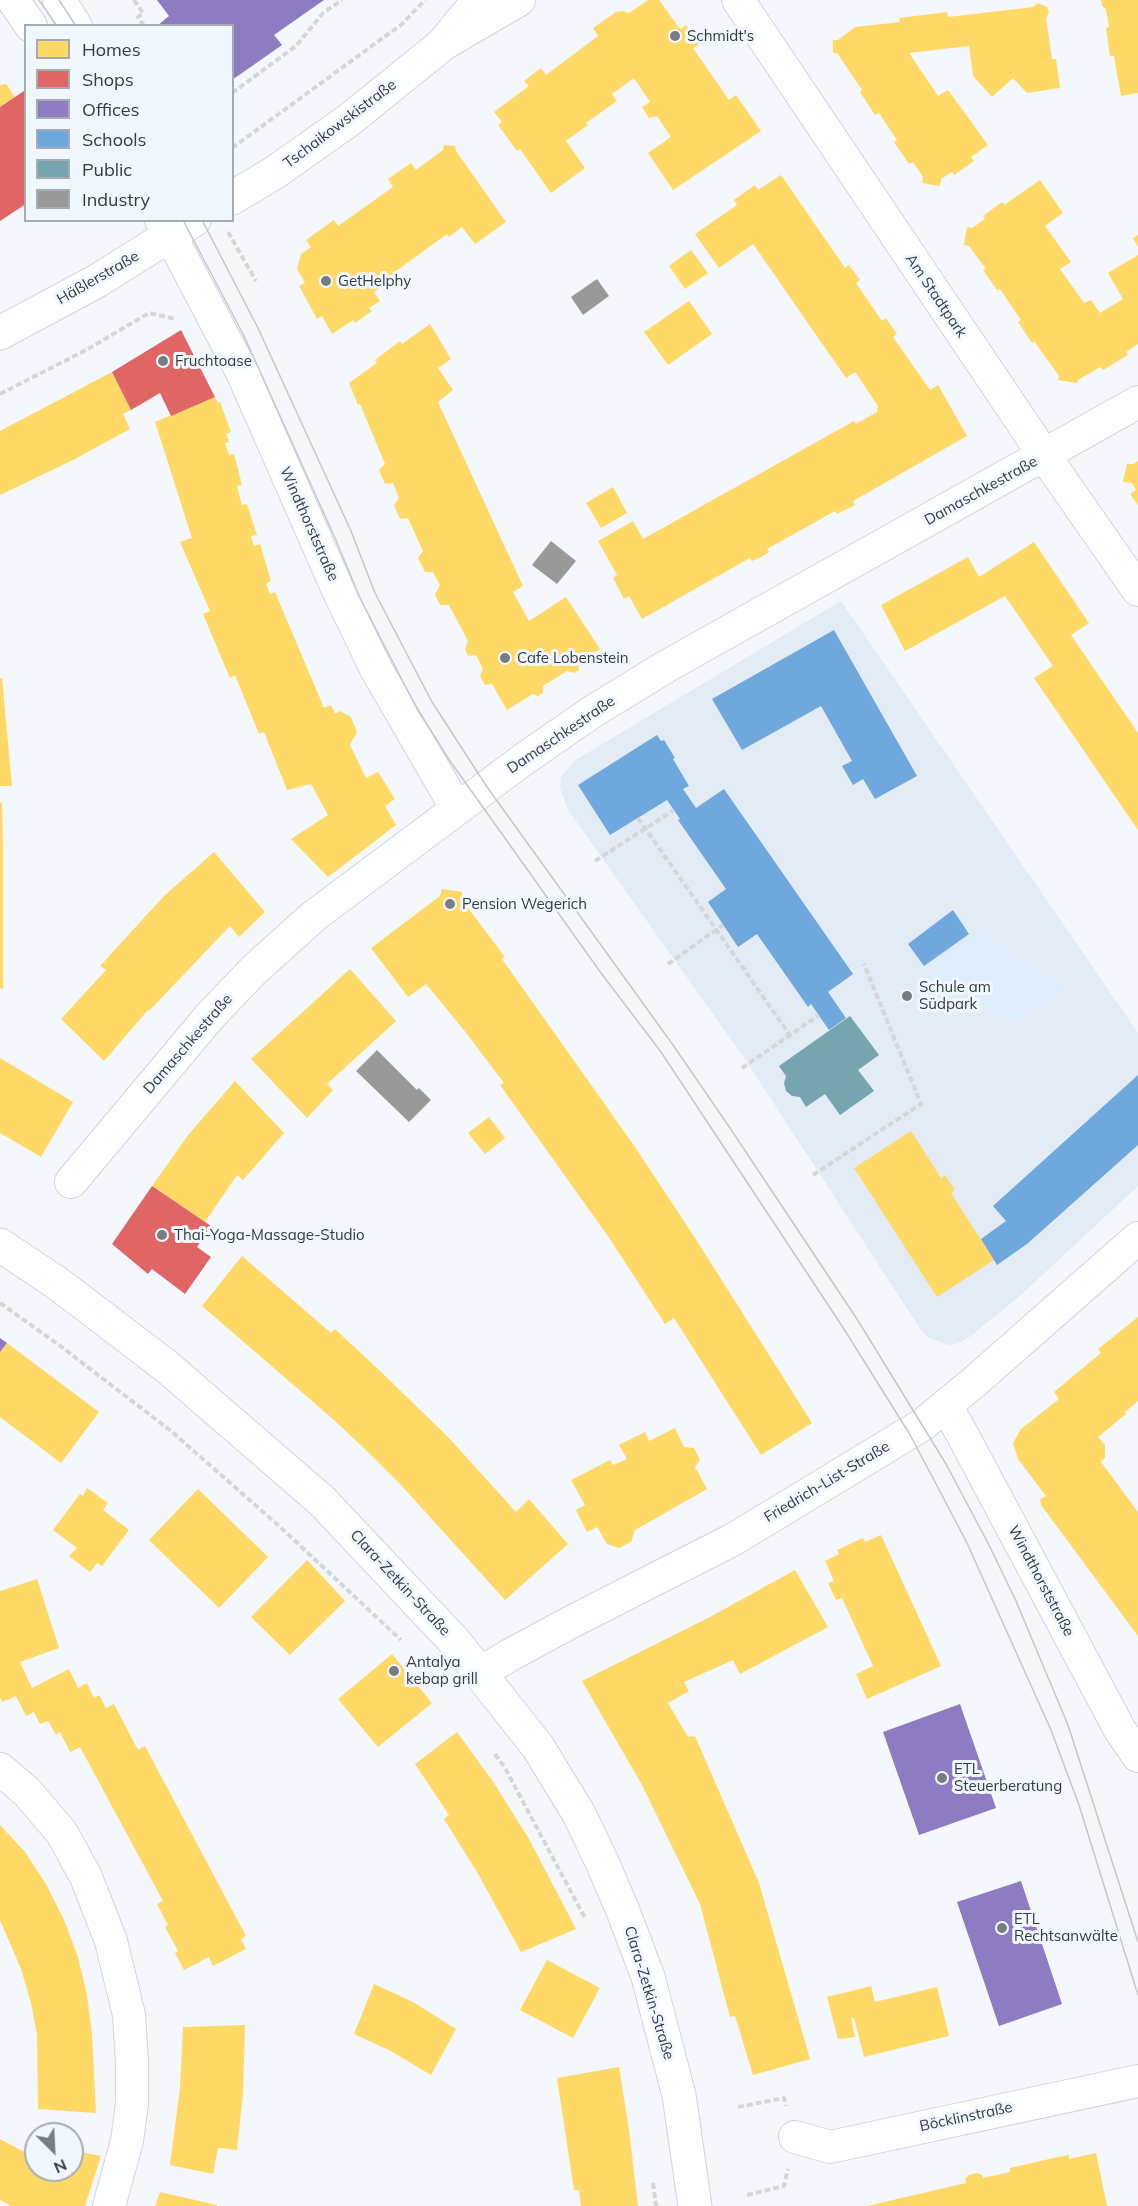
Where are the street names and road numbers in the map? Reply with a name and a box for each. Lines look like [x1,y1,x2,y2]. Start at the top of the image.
street label: Tschaikowskistraße [280,76,400,172]
street label: Häßlerstraße [54,247,142,309]
street label: Am Stadtpark [901,251,971,341]
street label: Damaschkestraße [921,452,1041,530]
street label: Windthorststraße [276,464,342,584]
street label: Damaschkestraße [504,692,618,778]
street label: Damaschkestraße [140,990,236,1098]
street label: Friedrich-List-Straße [761,1437,893,1527]
street label: Windthorststraße [1004,1522,1078,1640]
street label: Clara-Zetkin-Straße [346,1526,454,1640]
street label: Clara-Zetkin-Straße [620,1924,678,2062]
street label: Böcklinstraße [918,2098,1014,2136]

